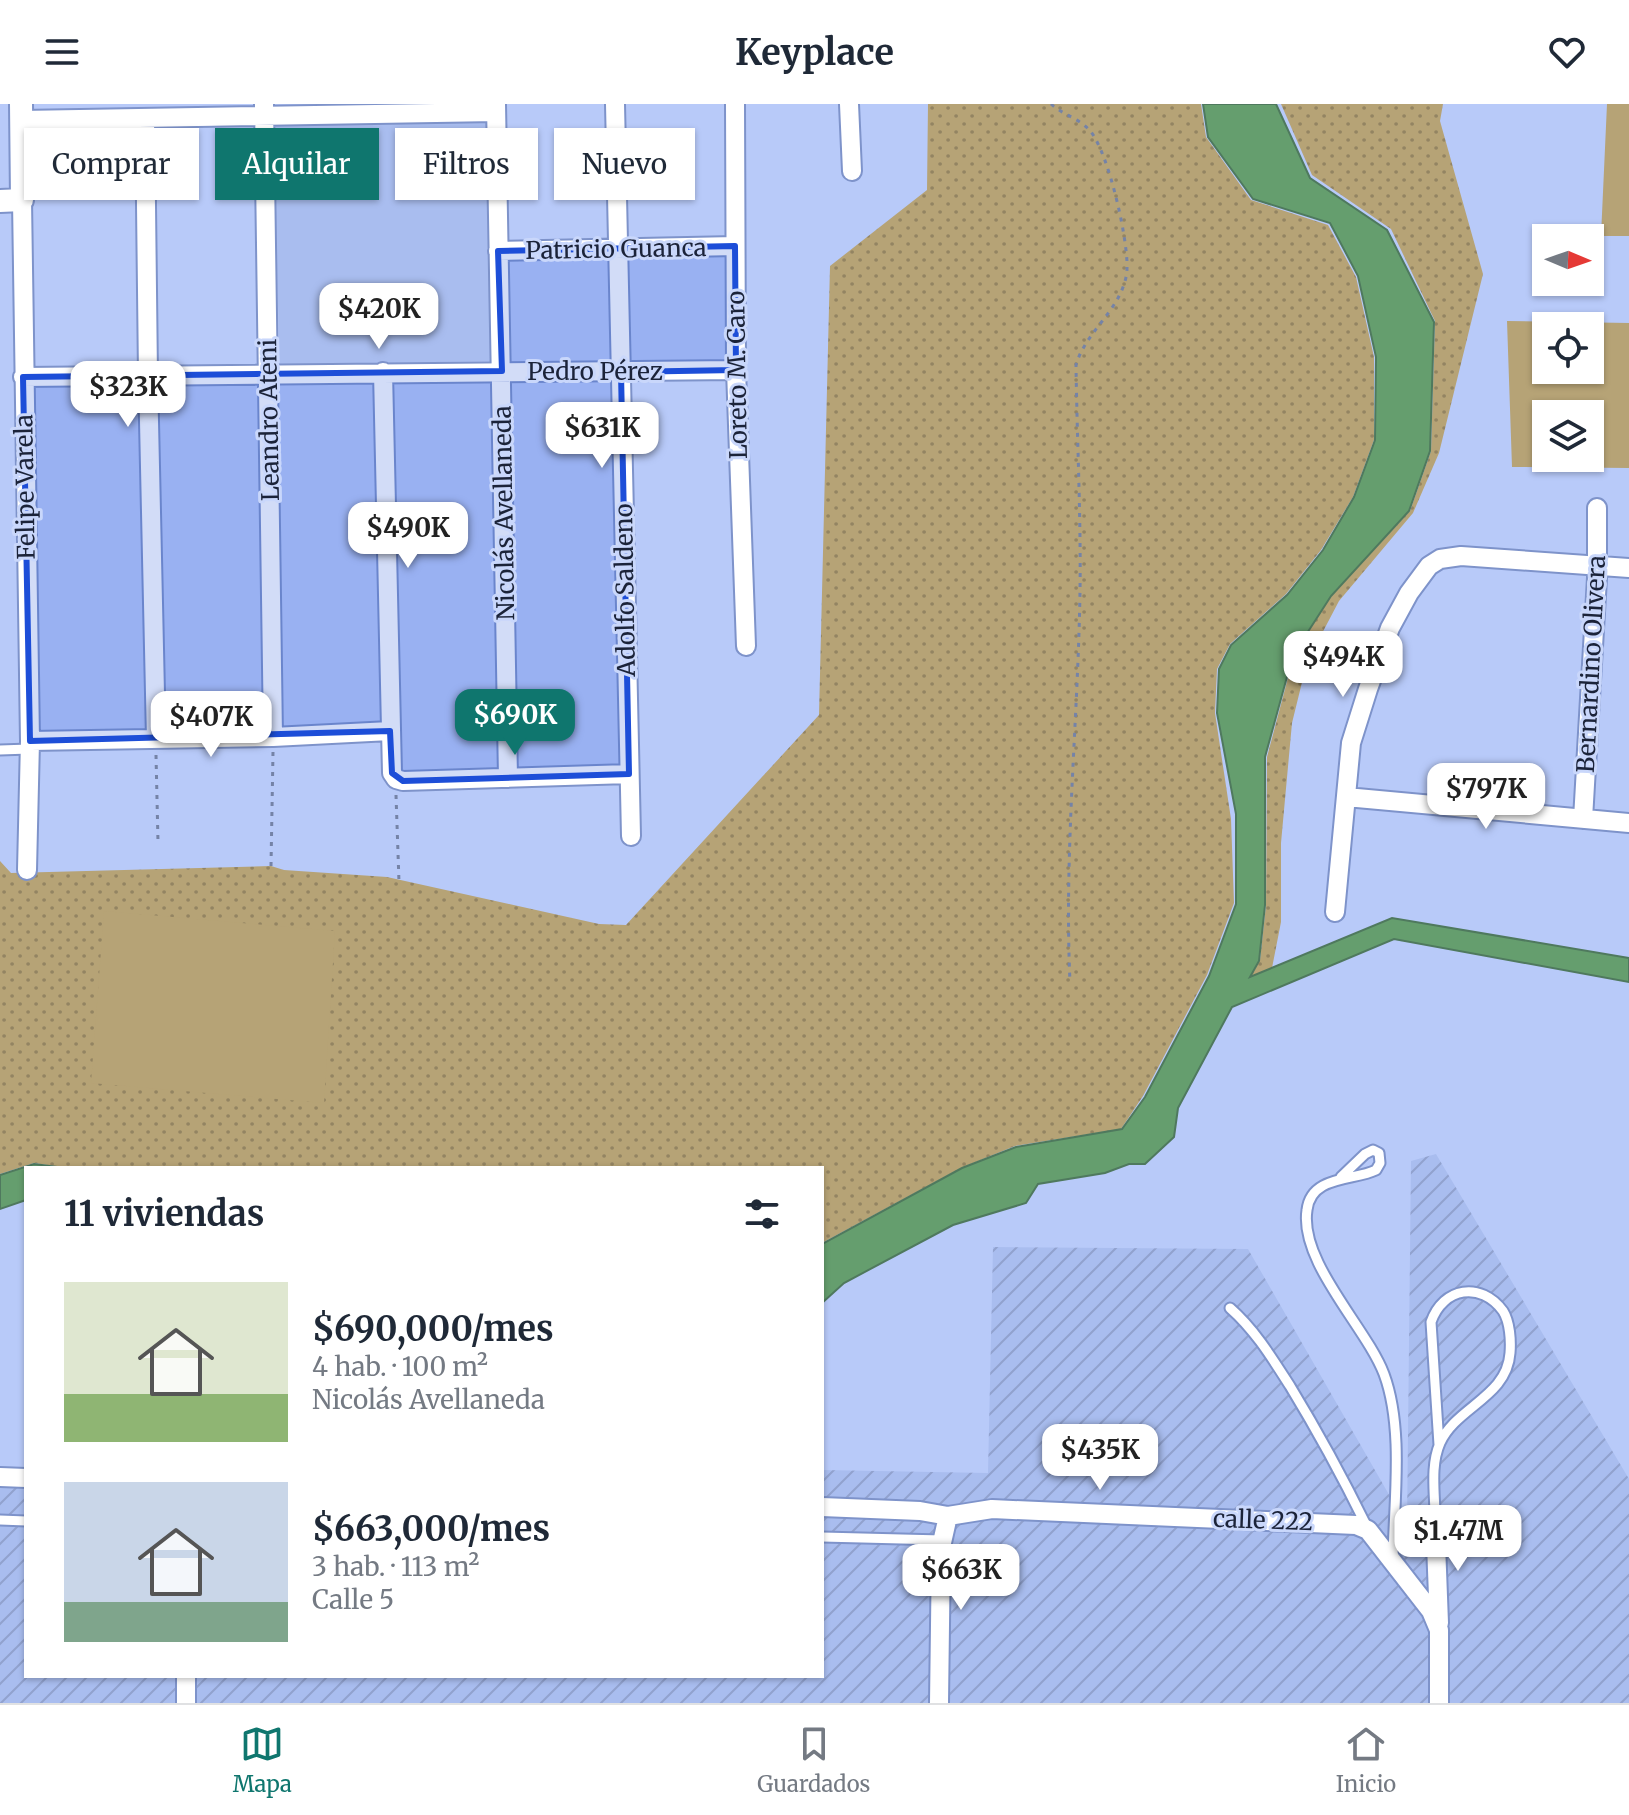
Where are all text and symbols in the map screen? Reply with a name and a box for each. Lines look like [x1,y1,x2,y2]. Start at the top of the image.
icon: menu [40,30,84,74]
text: Keyplace [735,30,894,75]
icon: heart [1545,30,1589,74]
chip: Comprar [24,128,199,200]
chip: Alquilar [215,128,379,200]
chip: Filtros [395,128,538,200]
chip: Nuevo [554,128,695,200]
north arrow [1532,224,1604,296]
map controls [1532,224,1604,472]
street label: Patricio Guanca [525,232,707,266]
pin: $420K [323,283,435,351]
street label: Loreto M. Caro [720,290,754,460]
text: $420K [337,292,421,325]
button: locate [1532,312,1604,384]
street label: Leandro Ateni [252,338,286,501]
street label: Pedro Pérez [527,356,663,387]
pin: $323K [72,361,184,429]
text: $323K [89,370,167,403]
button: layers [1532,400,1604,472]
pin: $631K [546,402,658,470]
street label: Nicolás Avellaneda [487,405,521,621]
text: $631K [564,411,640,444]
street label: Felipe Varela [8,414,42,560]
pin: $490K [352,502,464,570]
street label: Adolfo Saldeno [608,503,642,678]
text: $490K [366,511,450,544]
street label: Bernardino Olivera [1570,554,1612,774]
pin: $494K [1287,631,1399,699]
text: $494K [1302,640,1384,673]
pin: $690K [459,689,571,757]
pin: $407K [155,691,267,759]
text: $690K [473,698,557,731]
text: $407K [169,700,253,733]
pin: $797K [1430,763,1542,831]
text: $797K [1445,772,1527,805]
icon: filters [740,1192,784,1236]
text: 11 viviendas [64,1193,264,1235]
text: $690,000/mes [312,1308,554,1350]
icon: home [128,1314,224,1410]
text: 4 hab. · 100 m² [312,1350,488,1383]
text: Nicolás Avellaneda [312,1383,545,1416]
pin: $435K [1044,1424,1156,1492]
text: $435K [1060,1433,1140,1466]
street label: calle 222 [1212,1503,1314,1537]
pin: $1.47M [1393,1505,1523,1573]
text: $663,000/mes [312,1508,550,1550]
icon: home [128,1514,224,1610]
text: $1.47M [1412,1514,1504,1547]
pin: $663K [905,1544,1017,1612]
text: 3 hab. · 113 m² [312,1550,479,1583]
text: $663K [920,1553,1002,1586]
text: Calle 5 [312,1583,394,1616]
tab: Mapa [233,1722,292,1798]
tab: Guardados [757,1722,870,1798]
tab: Inicio [1336,1722,1396,1798]

